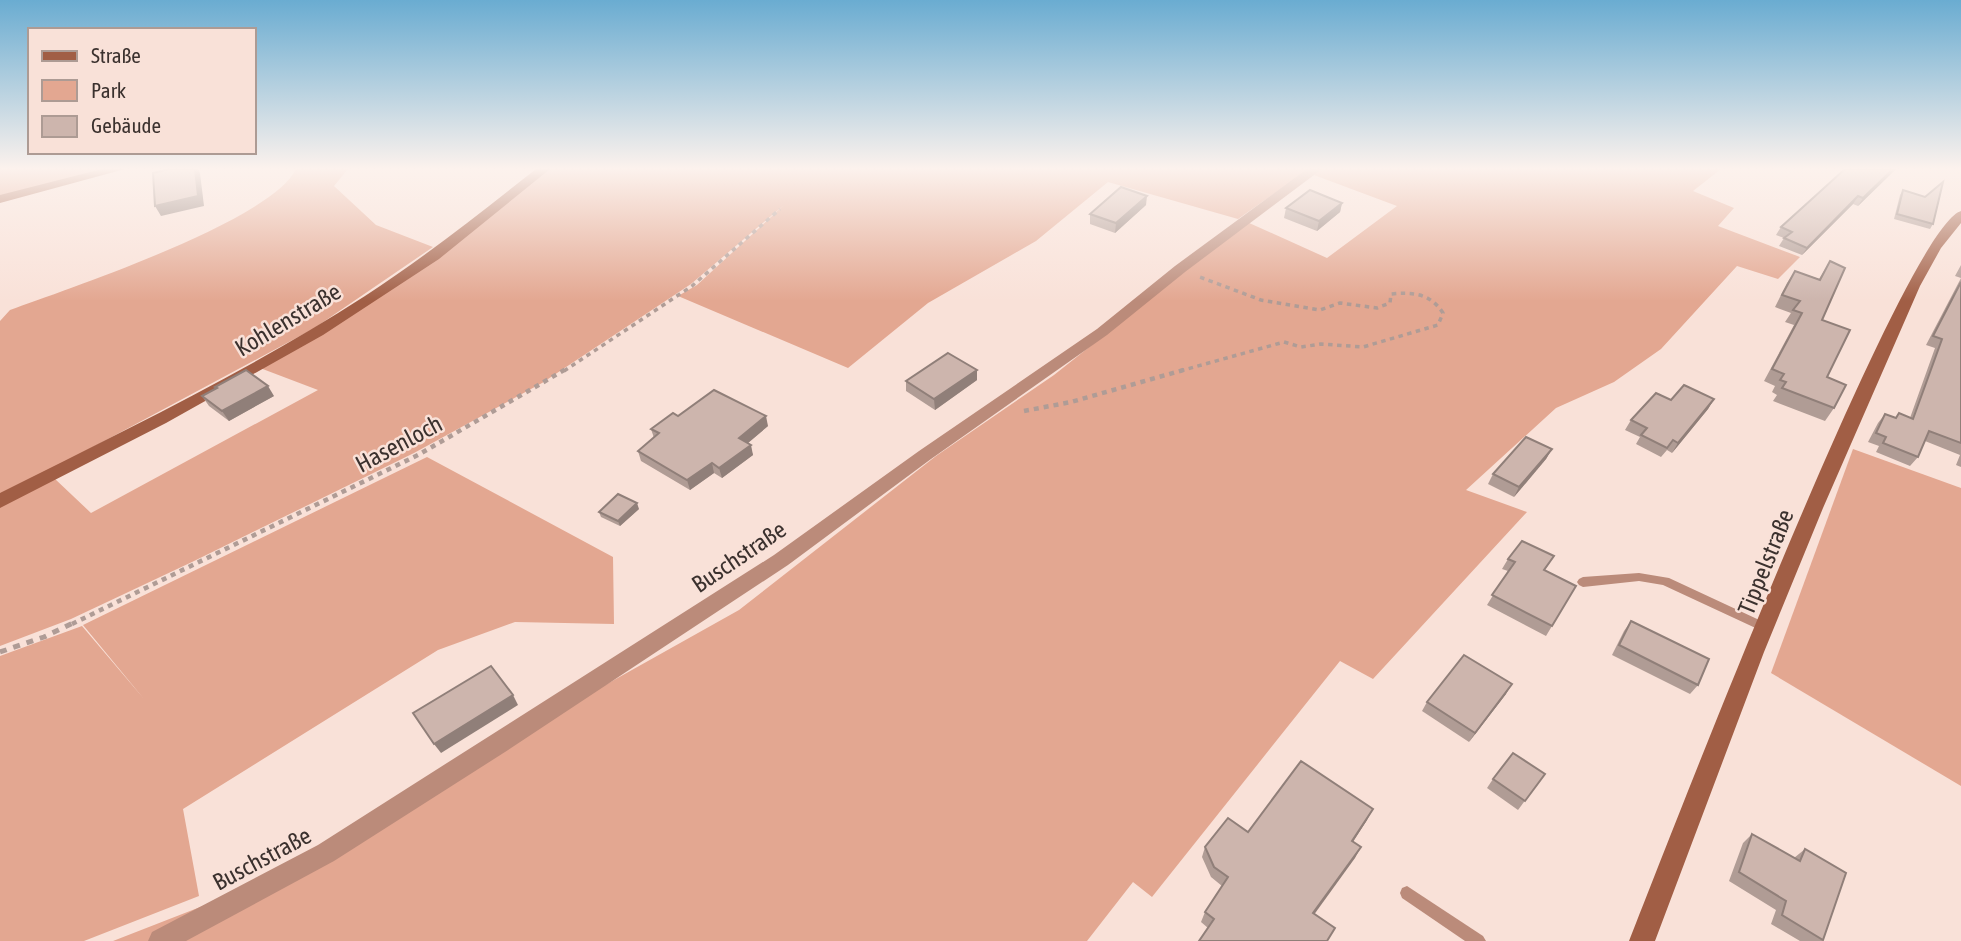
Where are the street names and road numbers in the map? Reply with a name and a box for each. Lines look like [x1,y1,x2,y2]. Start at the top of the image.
street label: Kohlenstraße [230,278,345,362]
street label: Hasenloch [351,410,447,478]
street label: Tippelstraße [1732,505,1799,618]
street label: Buschstraße [687,515,791,598]
street label: Buschstraße [208,821,315,896]

